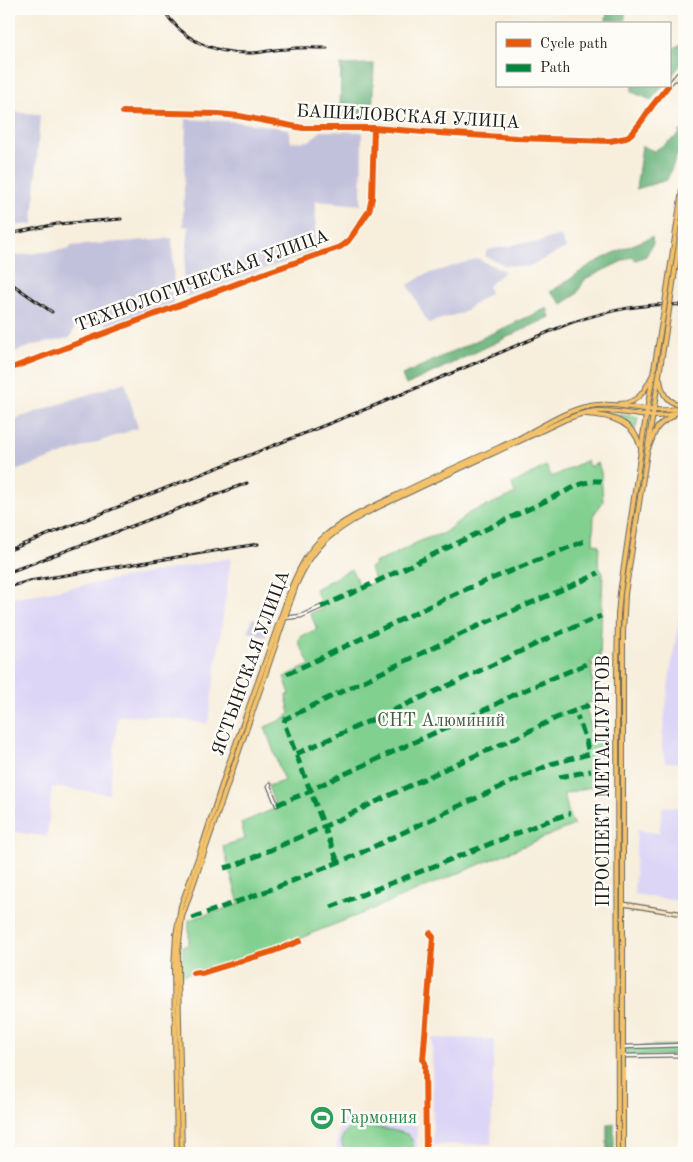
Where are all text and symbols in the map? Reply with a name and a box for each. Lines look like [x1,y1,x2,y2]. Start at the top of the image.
legend [496,22,670,88]
text: Cycle path [540,37,608,52]
text: Path [540,61,570,76]
street label: БАШИЛОВСКАЯ УЛИЦА [296,102,520,132]
street label: ТЕХНОЛОГИЧЕСКАЯ УЛИЦА [73,227,331,335]
street label: ЯСТЫНСКАЯ УЛИЦА [209,568,293,758]
street label: ПРОСПЕКТ МЕТАЛЛУРГОВ [595,655,613,907]
park label: СНТ Алюминий [377,712,505,730]
sports icon: Гармония [309,1105,335,1131]
place label: Гармония [340,1109,417,1127]

